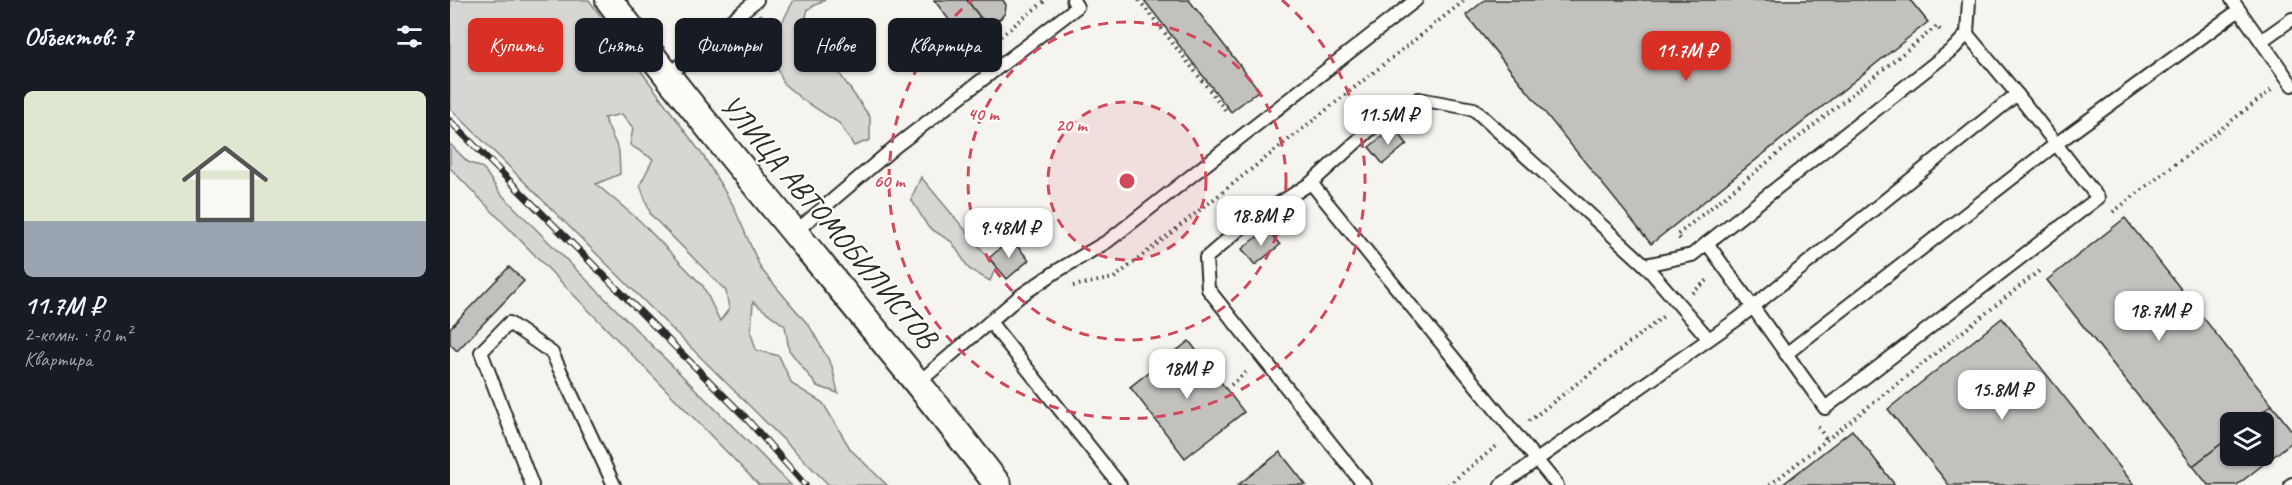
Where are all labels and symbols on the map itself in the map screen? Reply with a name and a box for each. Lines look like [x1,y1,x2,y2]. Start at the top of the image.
pin: 11.7M ₽ [1631,31,1741,82]
street label: УЛИЦА АВТОМОБИЛИСТОВ [712,87,948,357]
pin: 11.5M ₽ [1333,95,1443,146]
text: 40 m [968,103,1000,125]
text: 20 m [1056,114,1088,136]
text: 60 m [873,170,906,192]
centre of rings [1117,171,1137,191]
pin: 18.8M ₽ [1206,196,1316,247]
pin: 9.48M ₽ [954,208,1064,259]
pin: 18.7M ₽ [2104,291,2214,342]
pin: 18M ₽ [1145,349,1229,400]
pin: 15.8M ₽ [1947,370,2057,421]

